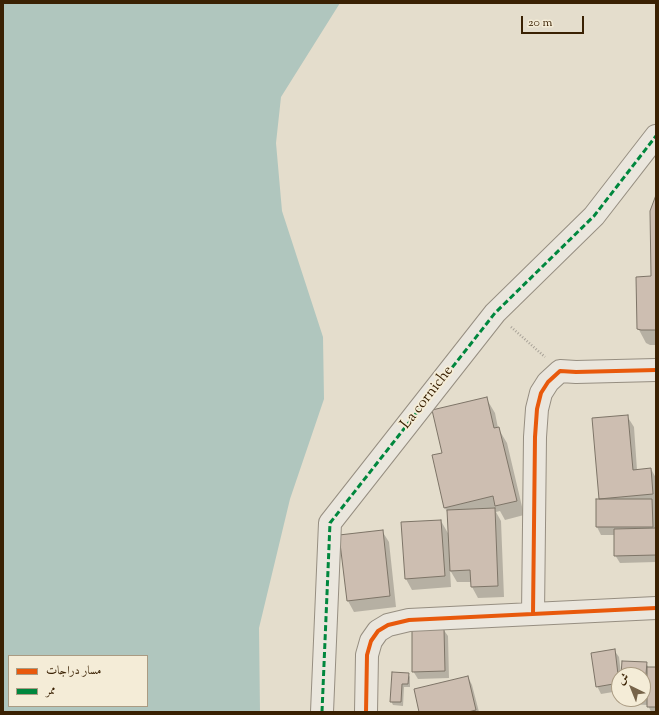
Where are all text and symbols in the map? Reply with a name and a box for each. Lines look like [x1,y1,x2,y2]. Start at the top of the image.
scale bar [523,8,586,34]
text: 20 m [528,14,552,32]
street label: La corniche [398,363,458,433]
legend [8,655,148,707]
text: مسار دراجات [46,662,102,680]
north arrow [611,667,651,707]
text: ش [614,669,633,689]
text: ممر [46,682,56,700]

